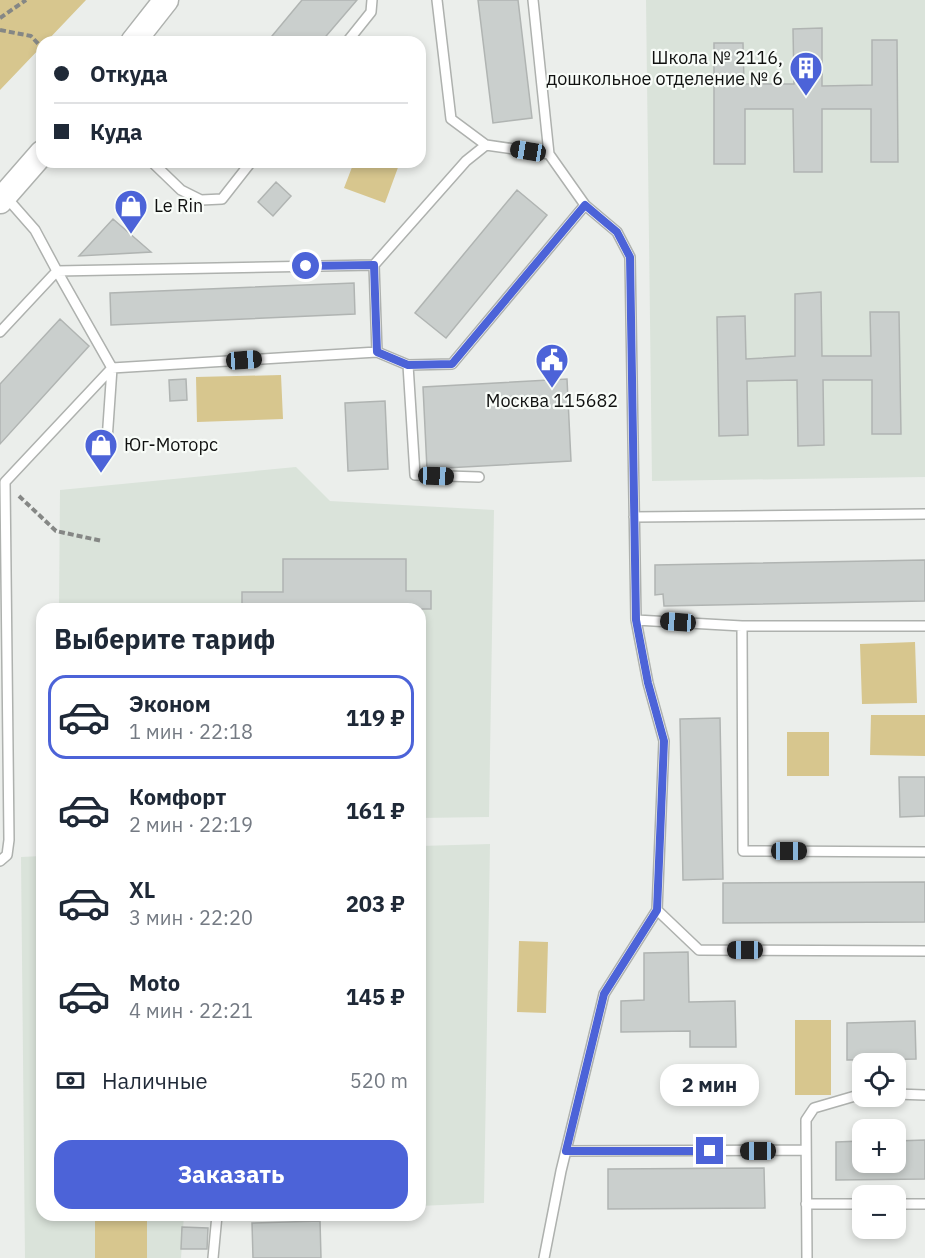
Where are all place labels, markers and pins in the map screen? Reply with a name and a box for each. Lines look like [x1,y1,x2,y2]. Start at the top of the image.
place label: Школа № 2116, дошкольное отделение № 6 [546,46,783,90]
building icon: Школа № 2116, дошкольное отделение № 6 [788,50,824,97]
shop icon: Le Rin [113,188,149,235]
place label: Le Rin [154,194,203,217]
public building icon: Москва 115682 [534,342,570,389]
place label: Москва 115682 [486,389,618,412]
shop icon: Юг-Моторс [83,427,119,474]
place label: Юг-Моторс [124,433,218,456]

